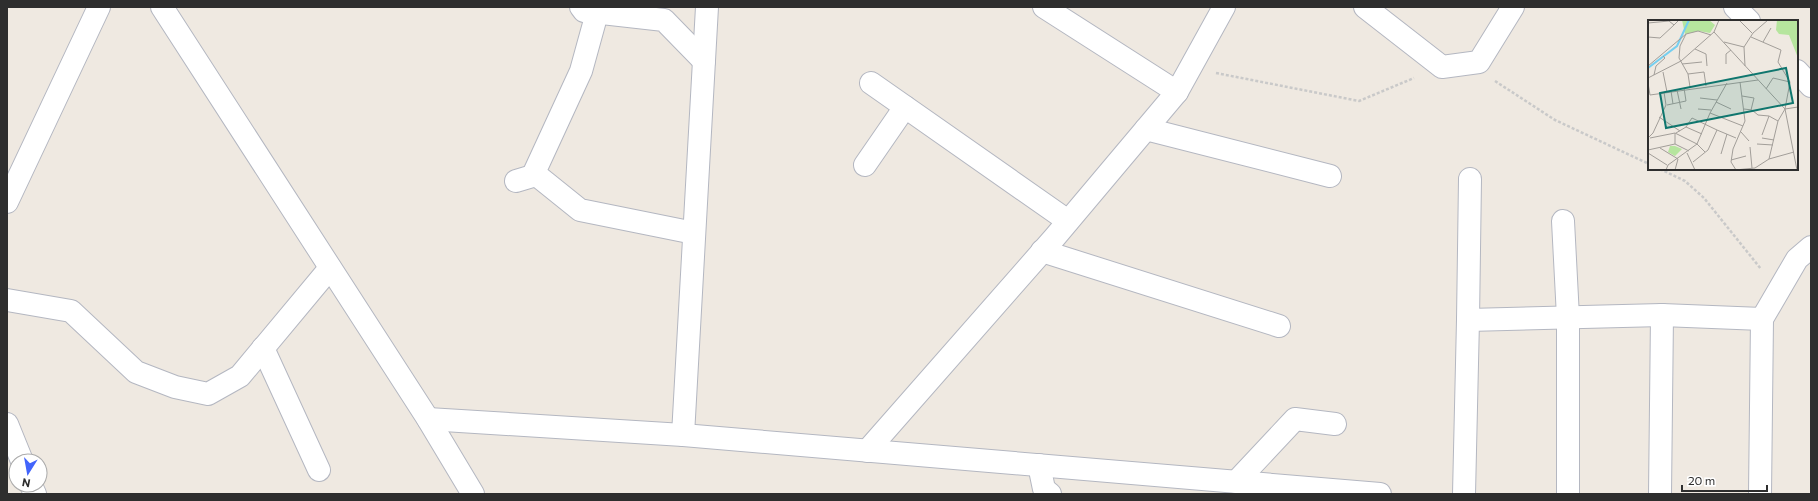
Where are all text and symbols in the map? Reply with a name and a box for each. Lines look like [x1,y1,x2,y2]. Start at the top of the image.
inset map [1648,20,1798,170]
north arrow [8,453,48,493]
scale bar [1682,467,1767,493]
text: 20 m [1688,473,1715,487]
text: N [21,476,31,490]

